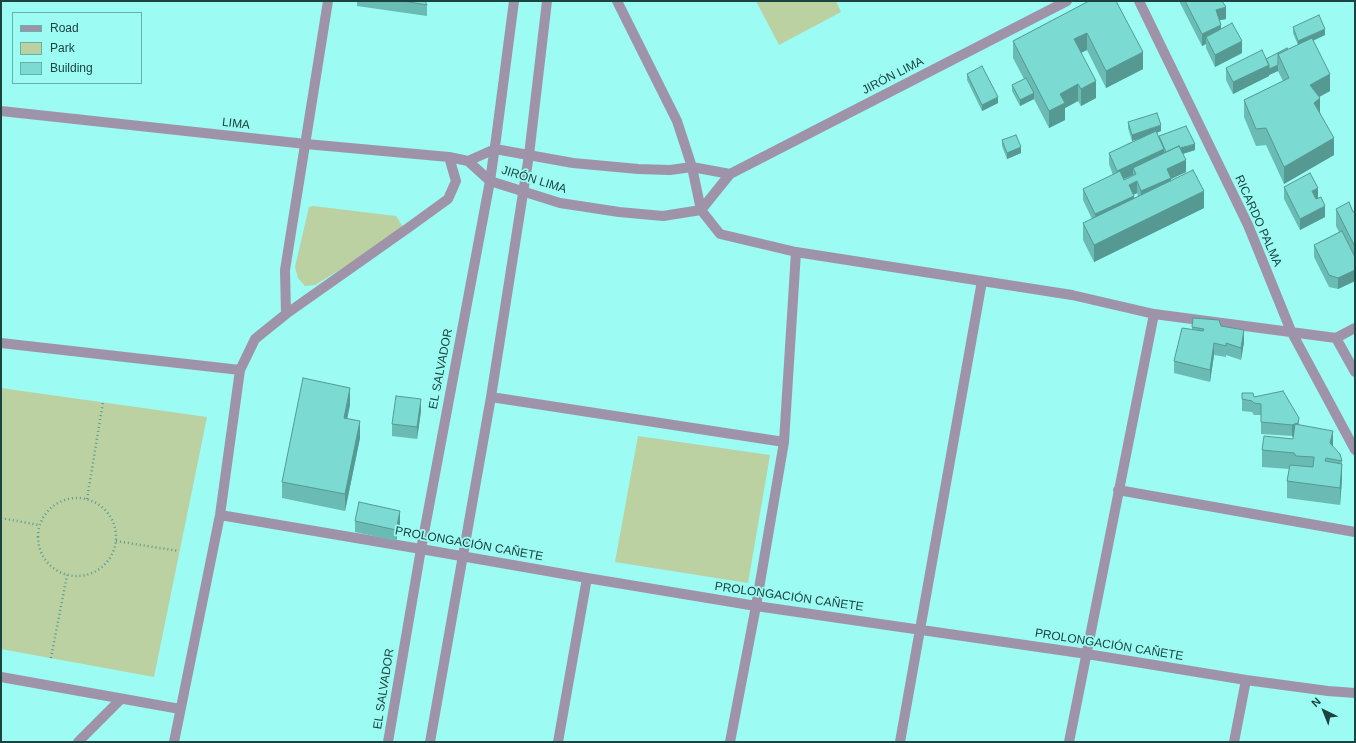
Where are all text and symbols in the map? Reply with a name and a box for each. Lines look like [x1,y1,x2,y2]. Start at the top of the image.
legend [12,12,142,84]
text: Road [50,21,79,35]
text: Park [50,41,75,55]
street label: JIRÓN LIMA [860,54,926,98]
text: Building [50,61,93,75]
street label: LIMA [221,115,251,133]
street label: JIRÓN LIMA [500,163,568,197]
street label: RICARDO PALMA [1231,173,1285,269]
street label: EL SALVADOR [426,328,456,410]
street label: PROLONGACIÓN CAÑETE [394,524,544,564]
street label: PROLONGACIÓN CAÑETE [714,579,864,615]
street label: PROLONGACIÓN CAÑETE [1034,626,1184,664]
street label: EL SALVADOR [371,648,397,730]
north arrow [1304,691,1344,731]
text: N [1309,695,1323,709]

